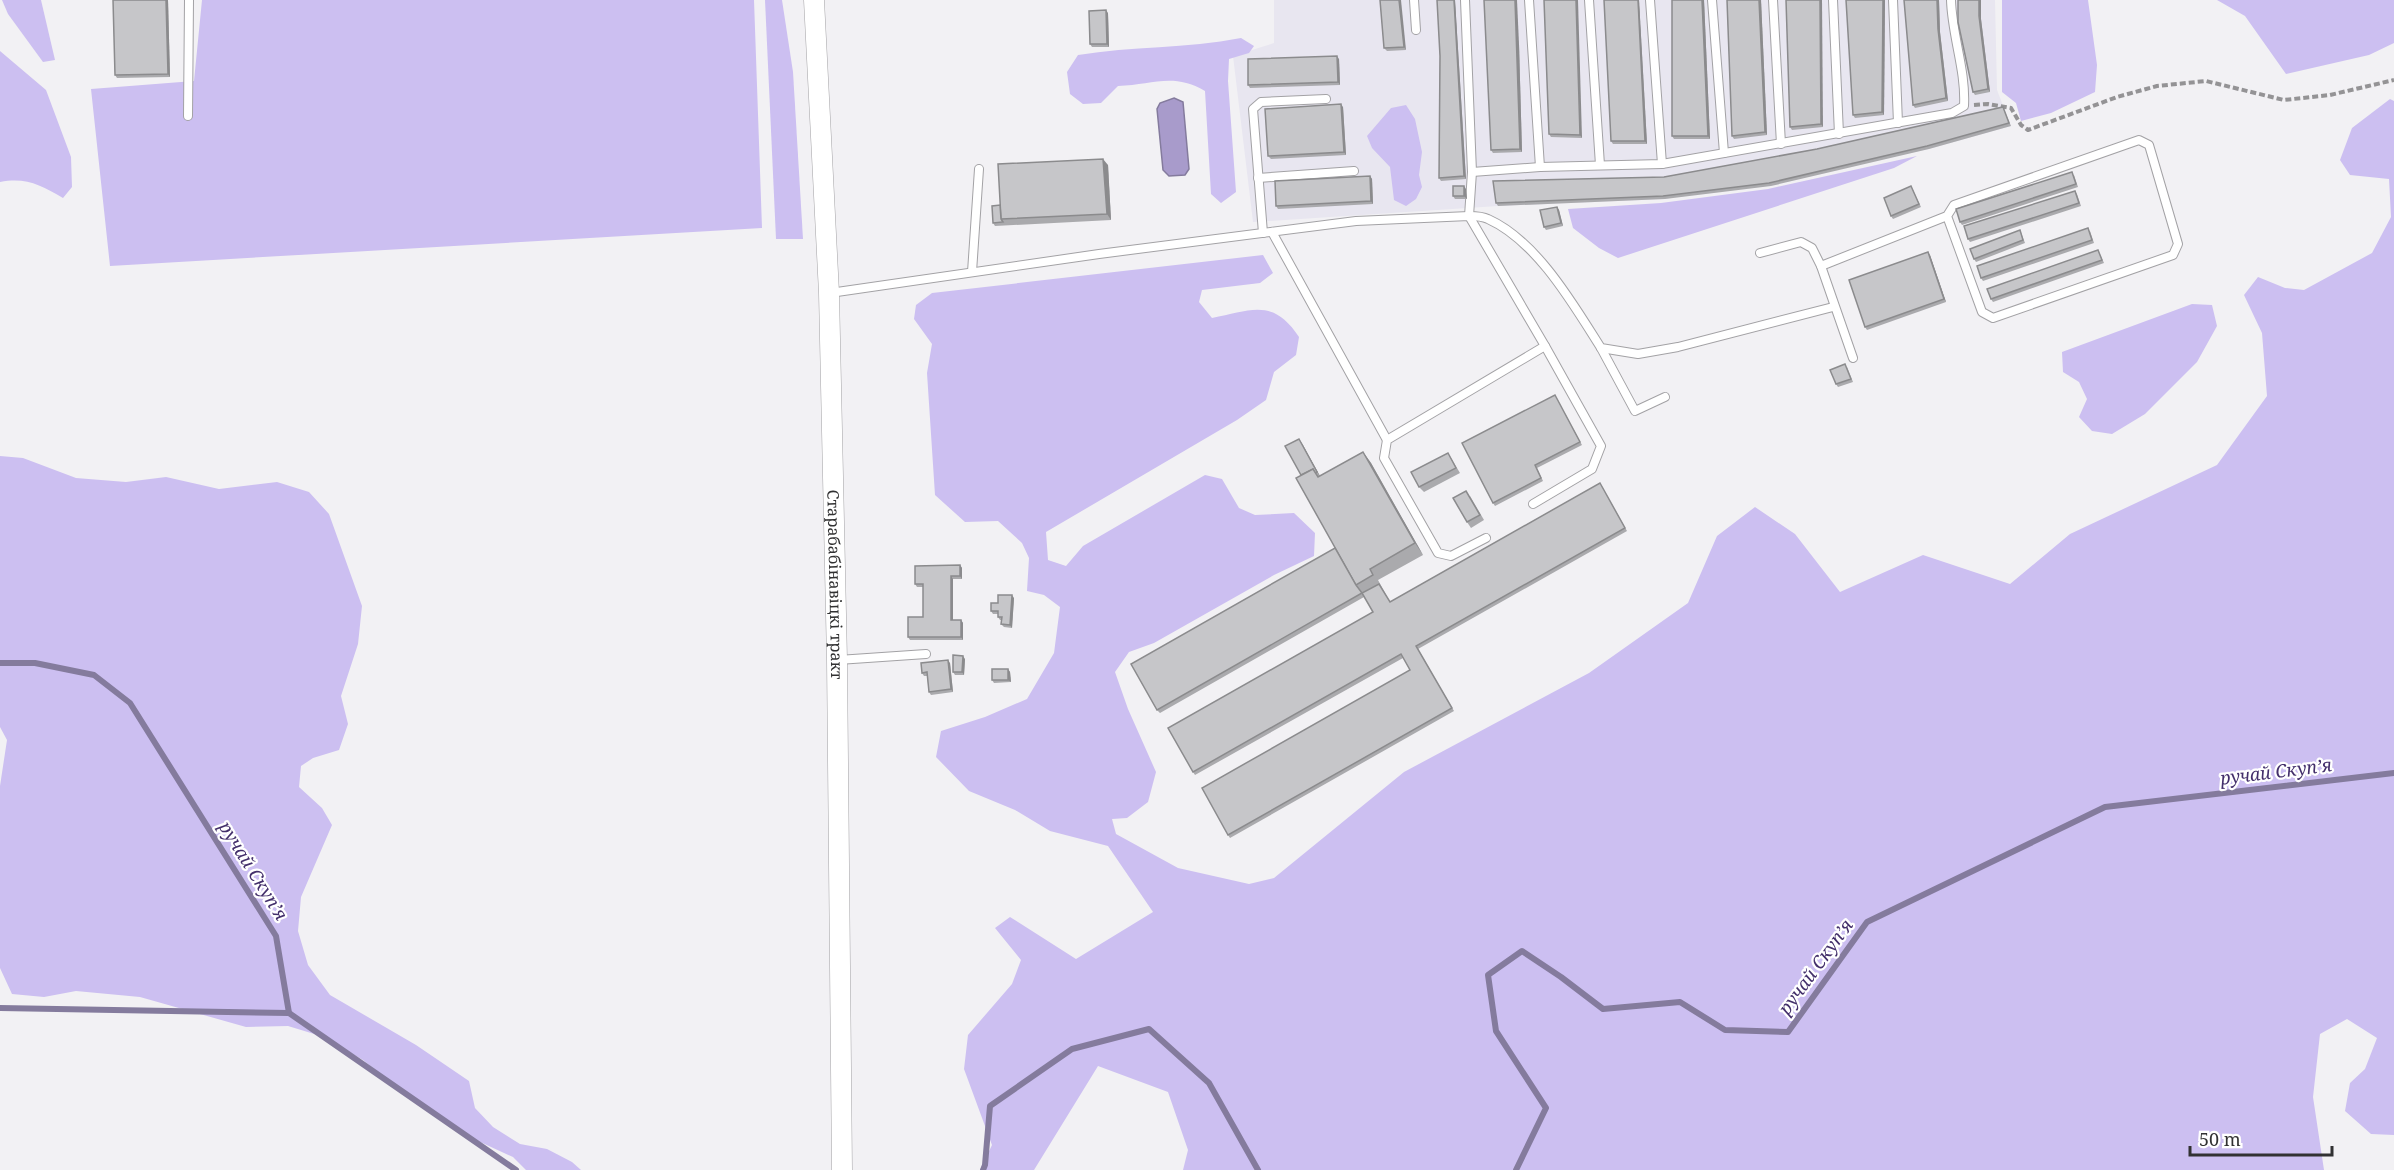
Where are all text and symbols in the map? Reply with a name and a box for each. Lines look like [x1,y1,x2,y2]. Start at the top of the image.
street label: Старабабінавіцкі тракт [822,489,848,680]
water label: ручай Скупʼя [2218,752,2333,790]
water label: ручай Скупʼя [213,816,294,924]
water label: ручай Скупʼя [1772,914,1858,1020]
scale bar [2190,1119,2332,1157]
text: 50 m [2199,1127,2241,1151]

